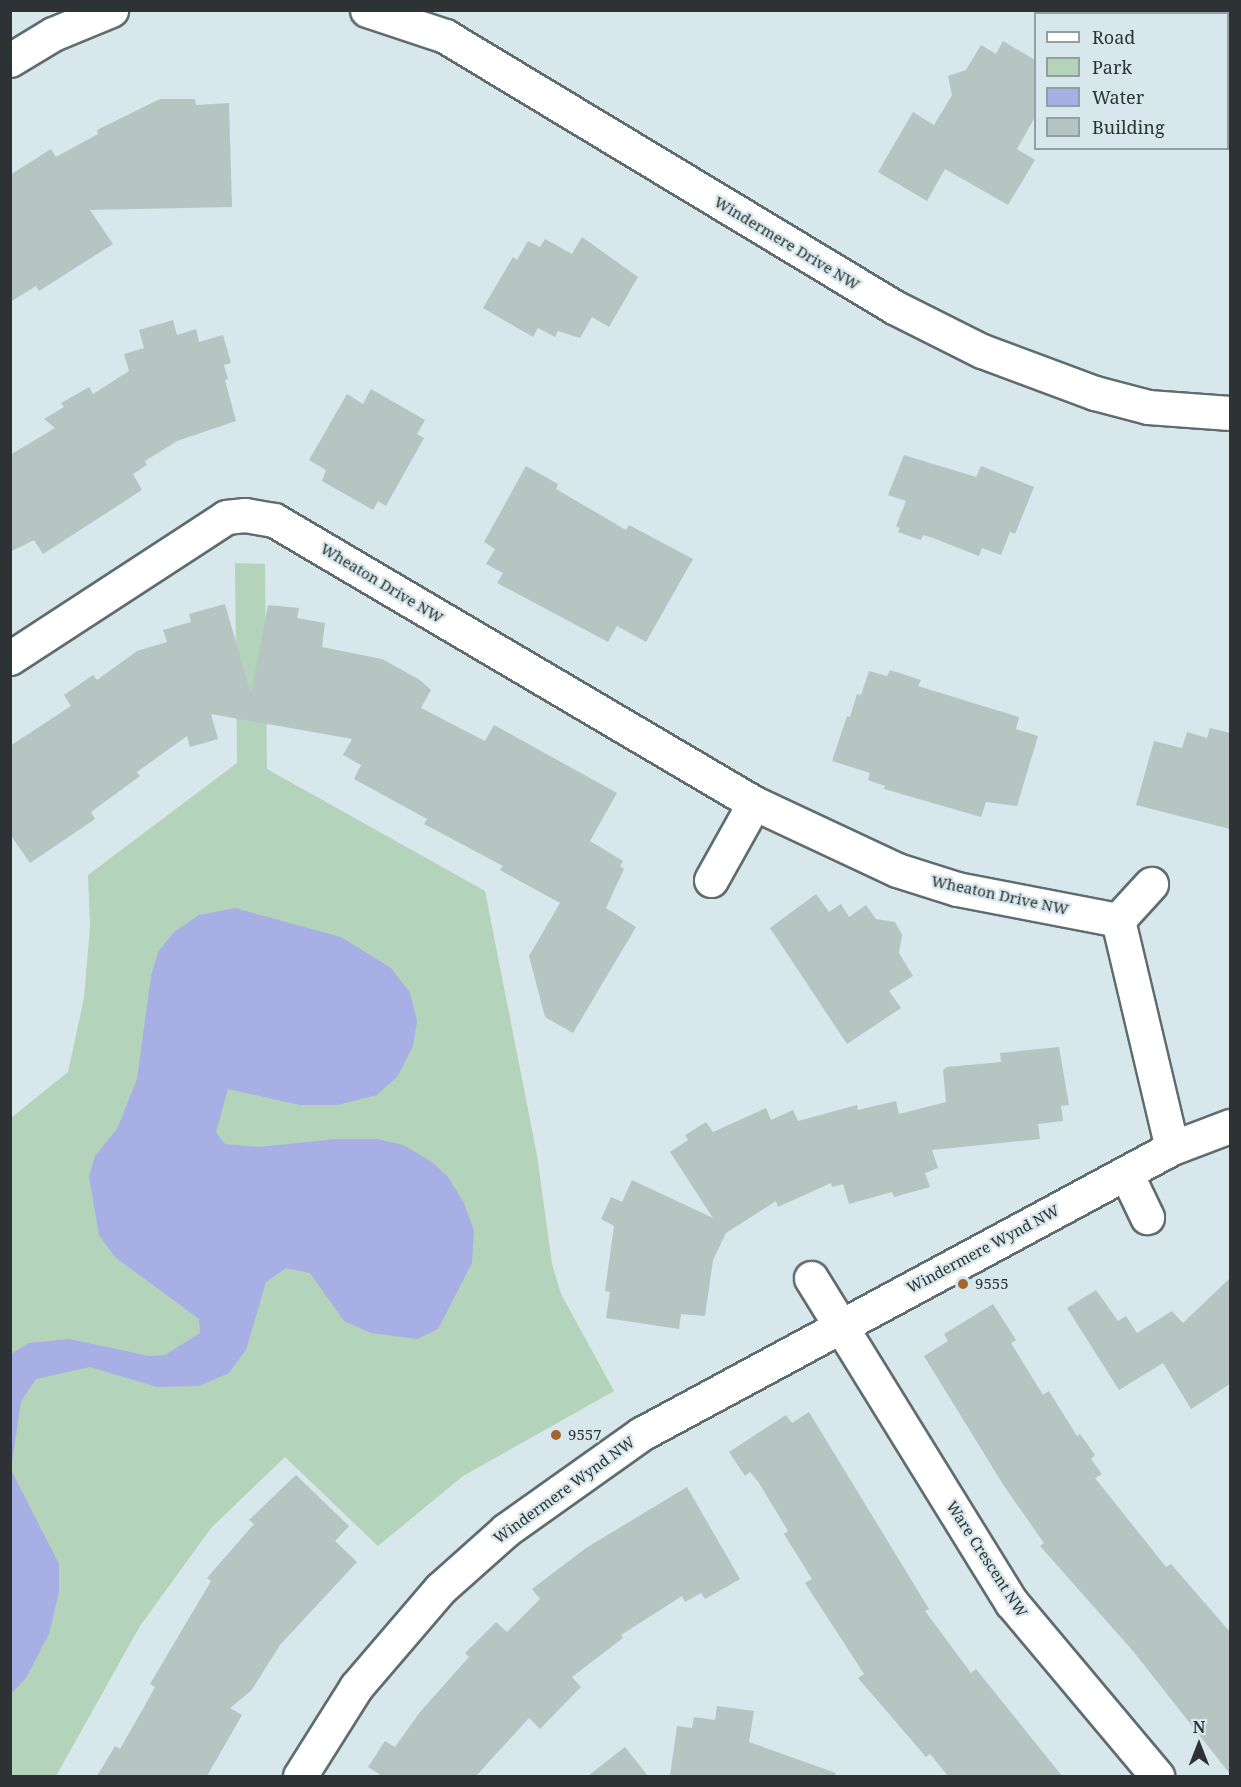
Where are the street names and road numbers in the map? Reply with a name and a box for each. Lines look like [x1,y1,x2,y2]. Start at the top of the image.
street label: Windermere Drive NW [711,192,863,294]
street label: Wheaton Drive NW [317,539,447,627]
street label: Wheaton Drive NW [930,872,1070,918]
street label: Windermere Wynd NW [904,1201,1062,1297]
street label: Windermere Wynd NW [490,1433,638,1547]
street label: Ware Crescent NW [943,1498,1031,1620]

